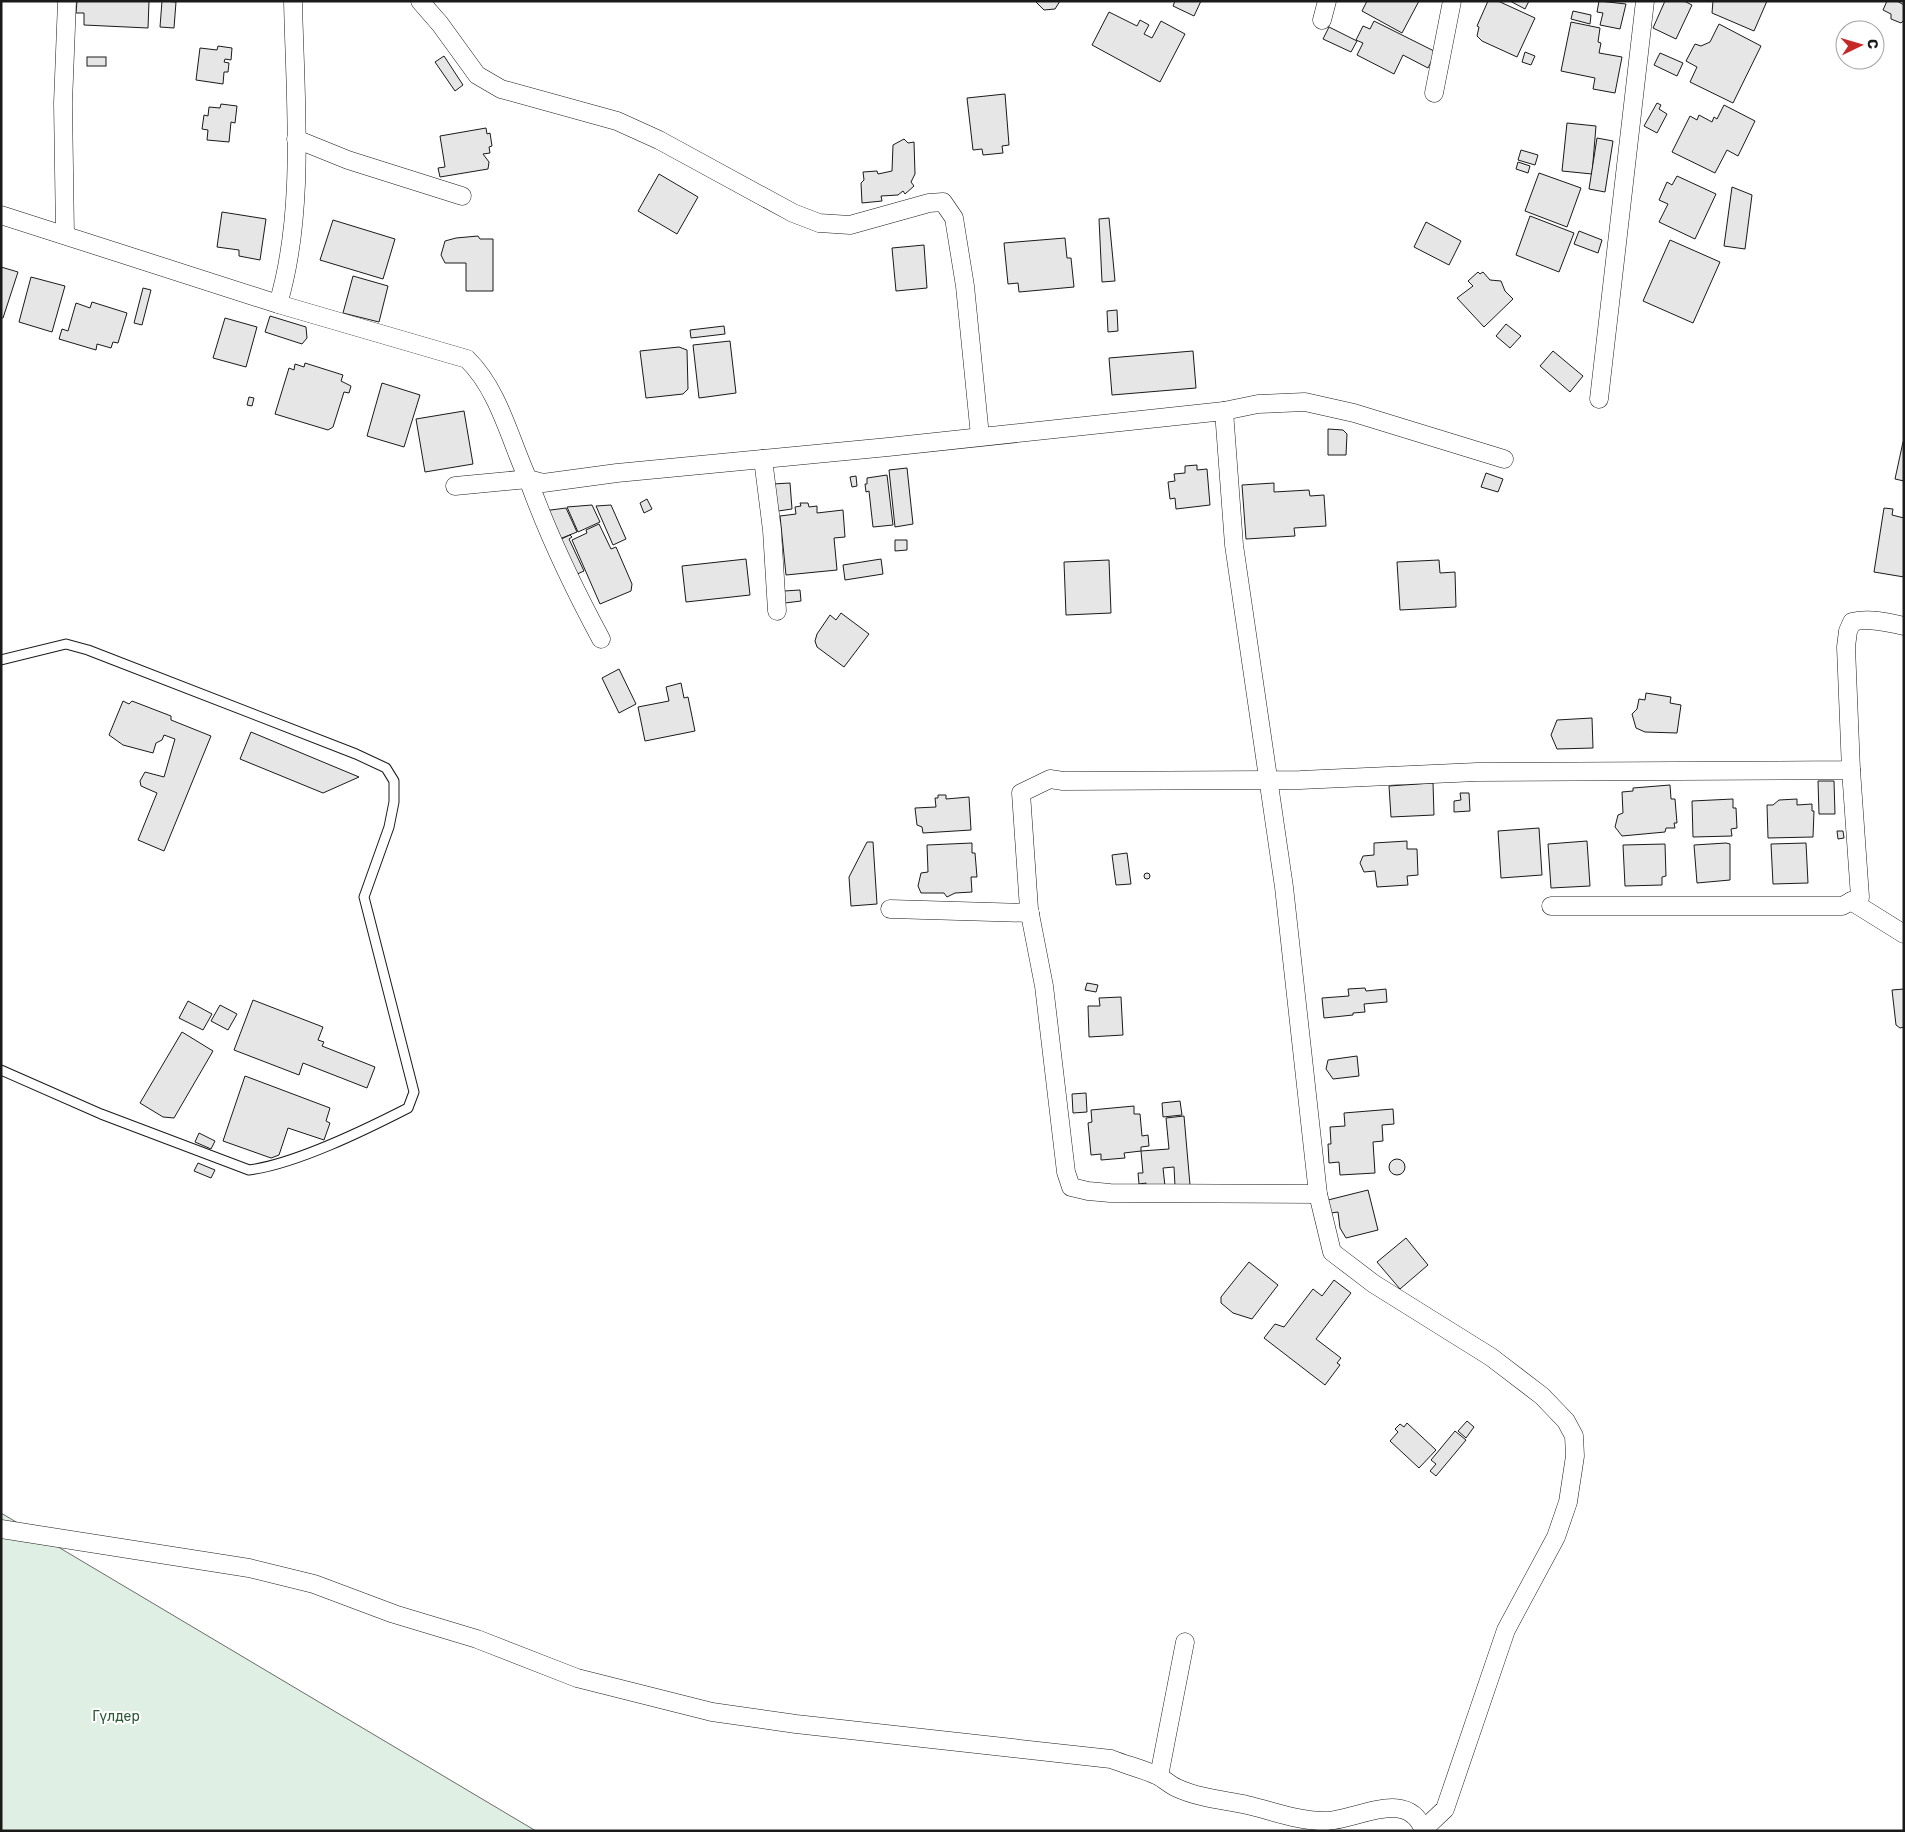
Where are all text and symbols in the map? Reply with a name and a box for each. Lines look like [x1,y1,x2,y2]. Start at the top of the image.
north arrow [1835,20,1885,70]
text: С [1864,38,1881,50]
park label: Гүлдер [92,1708,140,1725]

